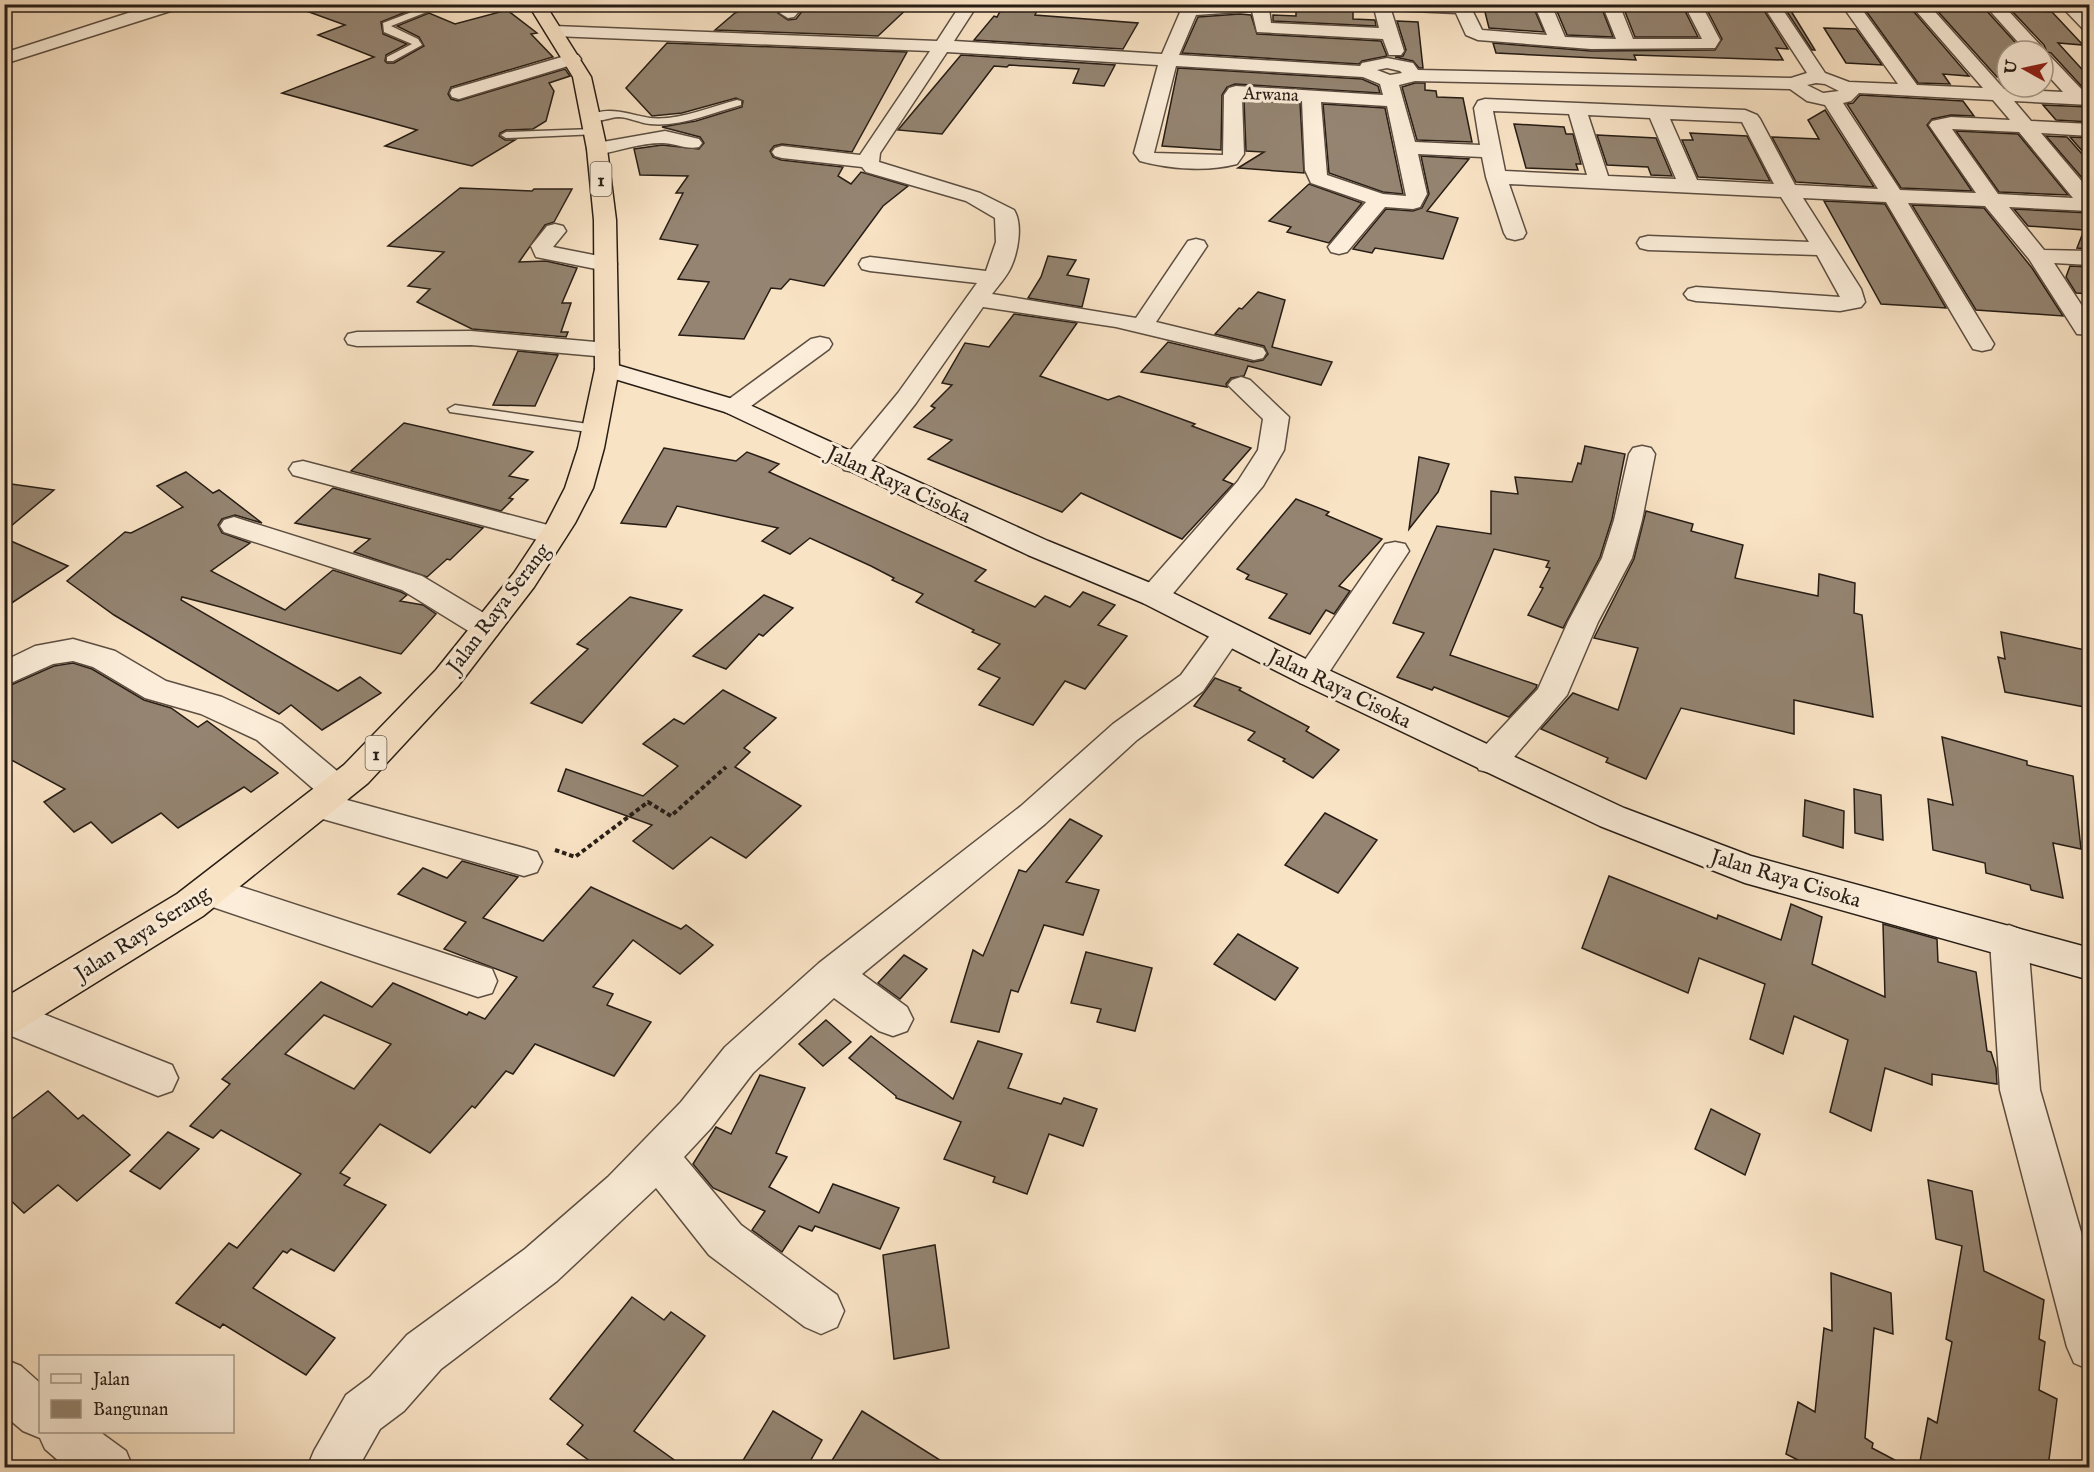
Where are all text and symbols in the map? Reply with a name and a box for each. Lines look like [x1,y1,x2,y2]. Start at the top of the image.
north arrow [1995,39,2055,99]
text: U [2001,59,2023,76]
street label: Arwana [1242,83,1299,108]
road number: 1 [590,162,612,196]
street label: Jalan Raya Cisoka [820,439,975,531]
street label: Jalan Raya Serang [440,538,557,681]
street label: Jalan Raya Cisoka [1262,642,1416,736]
road number: 1 [366,736,386,770]
street label: Jalan Raya Cisoka [1705,843,1865,915]
street label: Jalan Raya Serang [68,880,216,989]
legend [39,1355,234,1433]
text: Jalan [91,1369,130,1392]
text: Bangunan [93,1399,169,1422]

